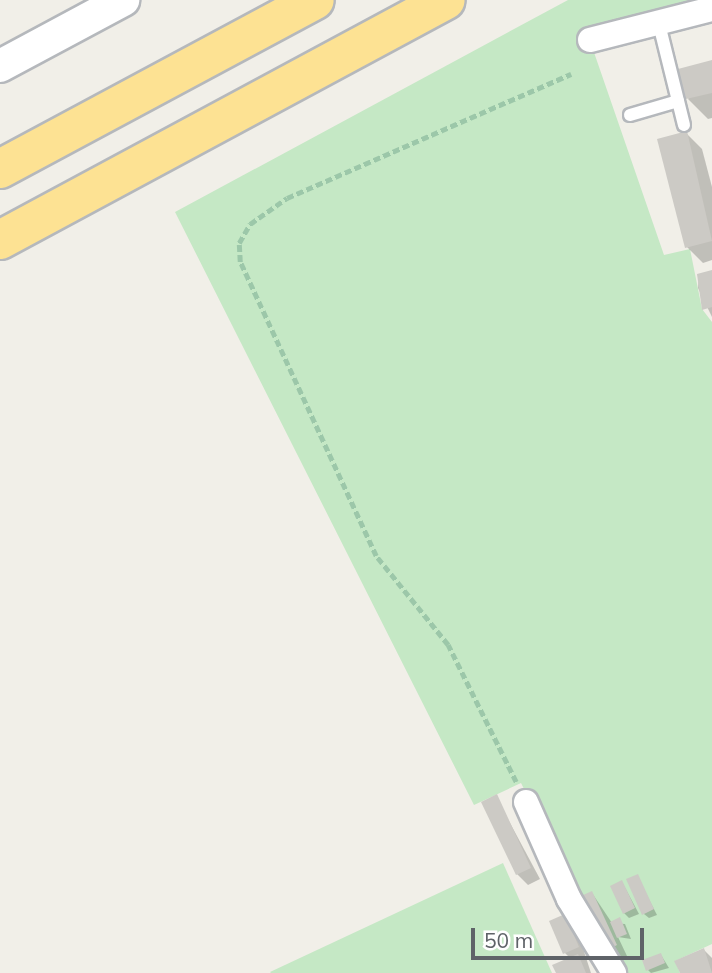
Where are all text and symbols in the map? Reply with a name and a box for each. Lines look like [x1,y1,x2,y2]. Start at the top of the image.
scale bar [474,914,647,958]
text: 50 m [484,927,533,953]

